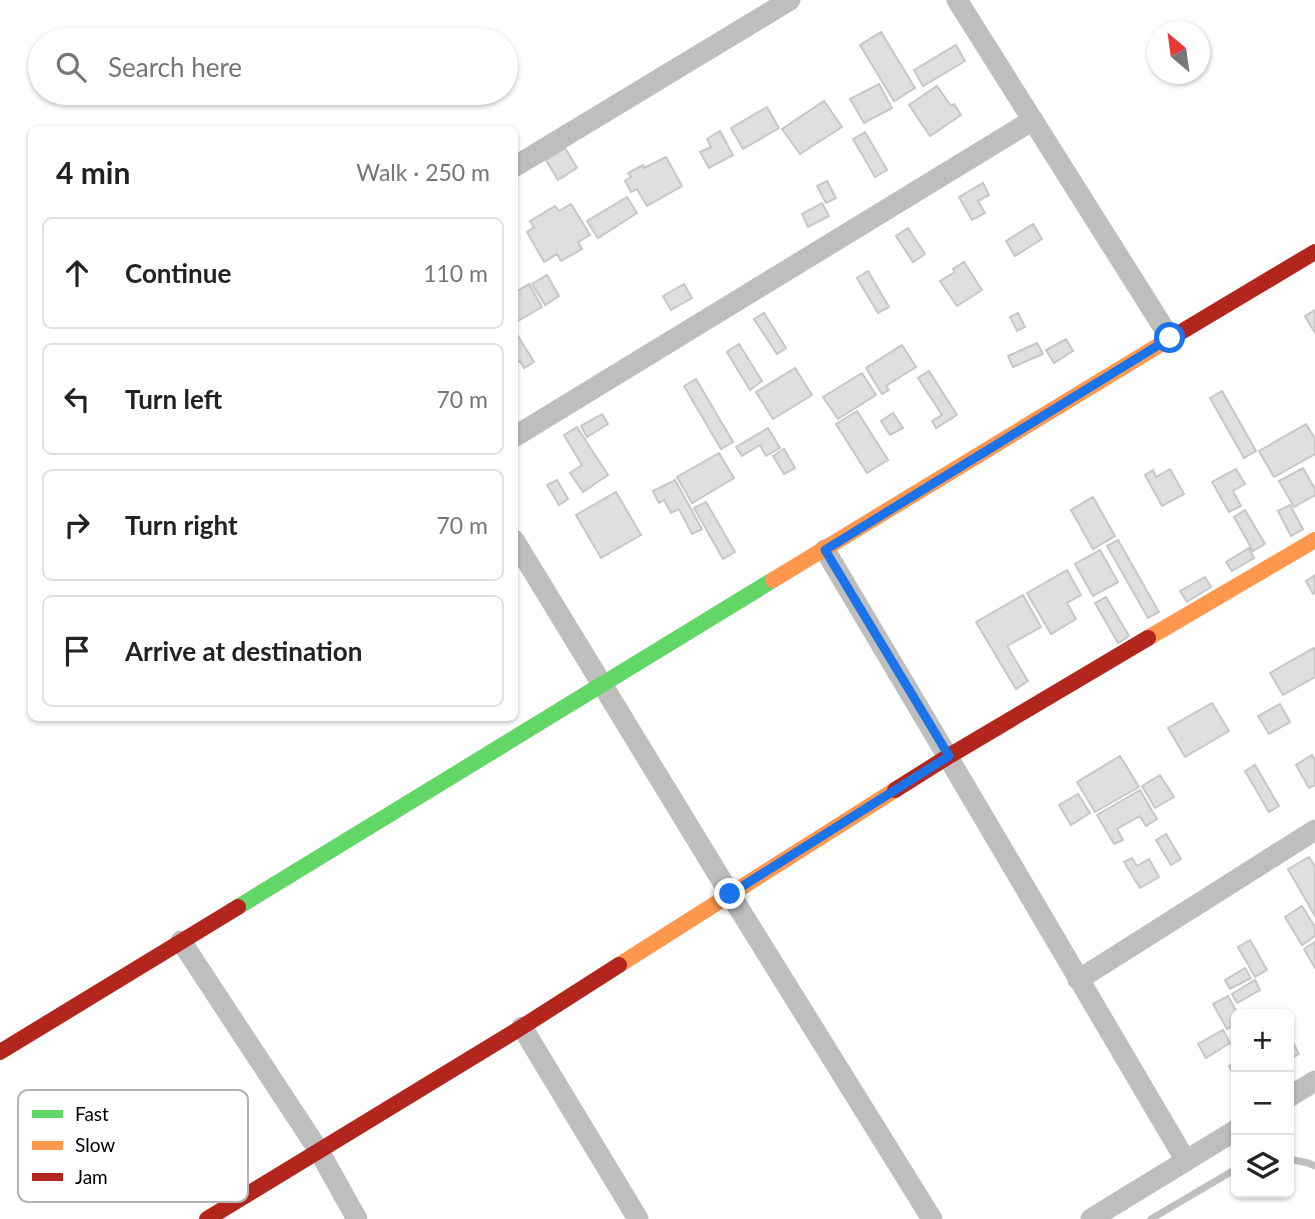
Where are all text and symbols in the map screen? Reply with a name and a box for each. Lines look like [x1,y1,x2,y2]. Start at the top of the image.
north arrow [1147,21,1210,84]
search box [28,28,518,105]
icon: search [52,48,90,86]
text: Search here [108,51,242,83]
text: 4 min [56,154,130,190]
text: Walk · 250 m [356,158,490,186]
icon: ahead [58,254,96,292]
text: Continue [125,257,231,289]
text: 110 m [423,259,488,287]
route start [1154,322,1185,353]
icon: left [58,380,96,418]
text: Turn left [125,383,222,415]
text: 70 m [437,385,488,413]
icon: right [58,506,96,544]
text: Turn right [125,509,238,541]
text: 70 m [437,511,488,539]
icon: arrive [58,632,96,670]
text: Arrive at destination [125,635,362,667]
route end [714,878,745,909]
map controls [1231,1009,1294,1198]
button: + [1231,1009,1294,1072]
button: − [1231,1072,1294,1135]
legend [18,1090,248,1202]
text: Fast [75,1102,109,1125]
text: Slow [75,1133,115,1156]
button: layers [1231,1135,1294,1198]
text: Jam [75,1165,108,1188]

